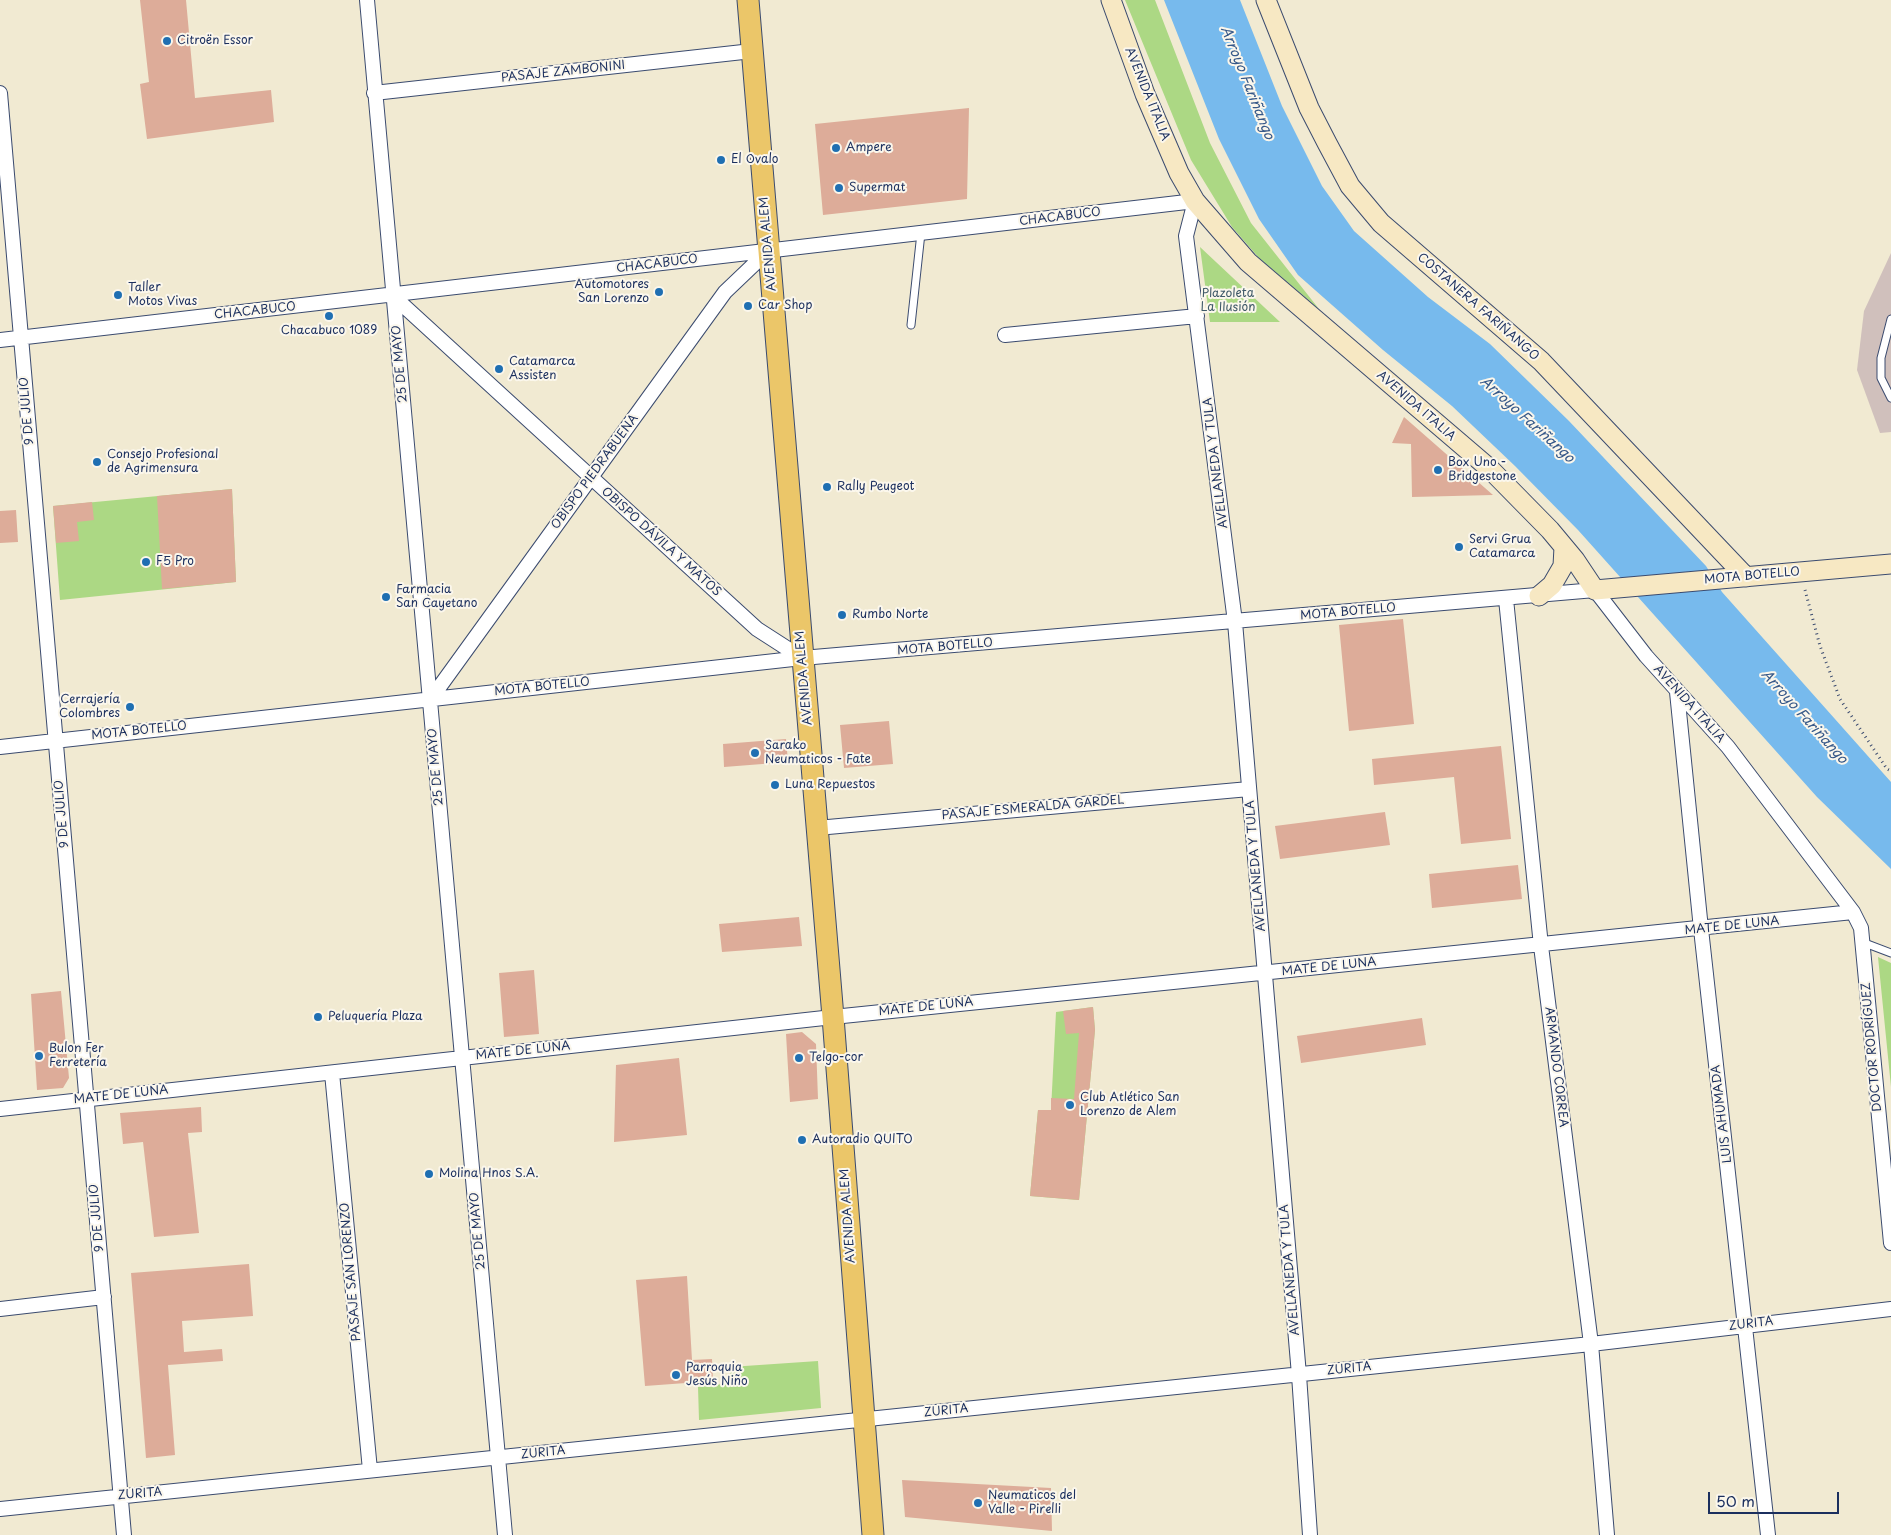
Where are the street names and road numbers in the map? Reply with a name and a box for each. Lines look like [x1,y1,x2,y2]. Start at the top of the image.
street label: AVENIDA ITALIA [1122,45,1172,143]
street label: PASAJE ZAMBONINI [500,58,626,86]
street label: AVENIDA ALEM [757,196,779,292]
street label: CHACABUCO [1018,205,1102,229]
street label: COSTANERA FARIÑANGO [1414,250,1542,364]
street label: CHACABUCO [615,252,699,276]
street label: CHACABUCO [213,300,297,322]
street label: 25 DE MAYO [389,325,411,403]
street label: AVENIDA ITALIA [1374,368,1458,444]
street label: 9 DE JULIO [17,376,37,446]
street label: AVELLANEDA Y TULA [1201,397,1231,529]
street label: OBISPO PIEDRABUENA [548,412,642,532]
street label: OBISPO DÁVILA Y MATOS [598,484,724,600]
street label: MOTA BOTELLO [1704,565,1800,587]
street label: MOTA BOTELLO [1300,601,1396,623]
street label: AVENIDA ALEM [793,630,815,726]
street label: MOTA BOTELLO [897,636,993,658]
street label: AVENIDA ITALIA [1650,662,1728,746]
street label: MOTA BOTELLO [494,675,590,699]
street label: MOTA BOTELLO [91,719,187,743]
street label: 25 DE MAYO [425,728,447,806]
street label: 9 DE JULIO [52,779,72,849]
street label: PASAJE ESMERALDA GARDEL [941,793,1125,823]
street label: AVELLANEDA Y TULA [1243,800,1269,932]
street label: MATE DE LUNA [1684,914,1780,938]
street label: MATE DE LUNA [1281,955,1377,979]
street label: DOCTOR RODRÍGUEZ [1859,982,1885,1112]
street label: MATE DE LUNA [878,995,974,1019]
street label: ARMANDO CORREA [1541,1006,1571,1128]
street label: MATE DE LUNA [475,1039,571,1063]
street label: LUIS AHUMADA [1709,1064,1735,1164]
street label: MATE DE LUNA [73,1083,169,1107]
street label: AVENIDA ALEM [838,1168,858,1264]
street label: 9 DE JULIO [87,1183,107,1253]
street label: 25 DE MAYO [467,1192,489,1270]
street label: PASAJE SAN LORENZO [338,1202,364,1342]
street label: AVELLANEDA Y TULA [1277,1204,1303,1336]
street label: ZURITA [1728,1314,1774,1334]
street label: ZURITA [1326,1360,1372,1378]
street label: ZURITA [923,1402,969,1420]
street label: ZURITA [520,1444,566,1462]
street label: ZURITA [117,1485,163,1503]

